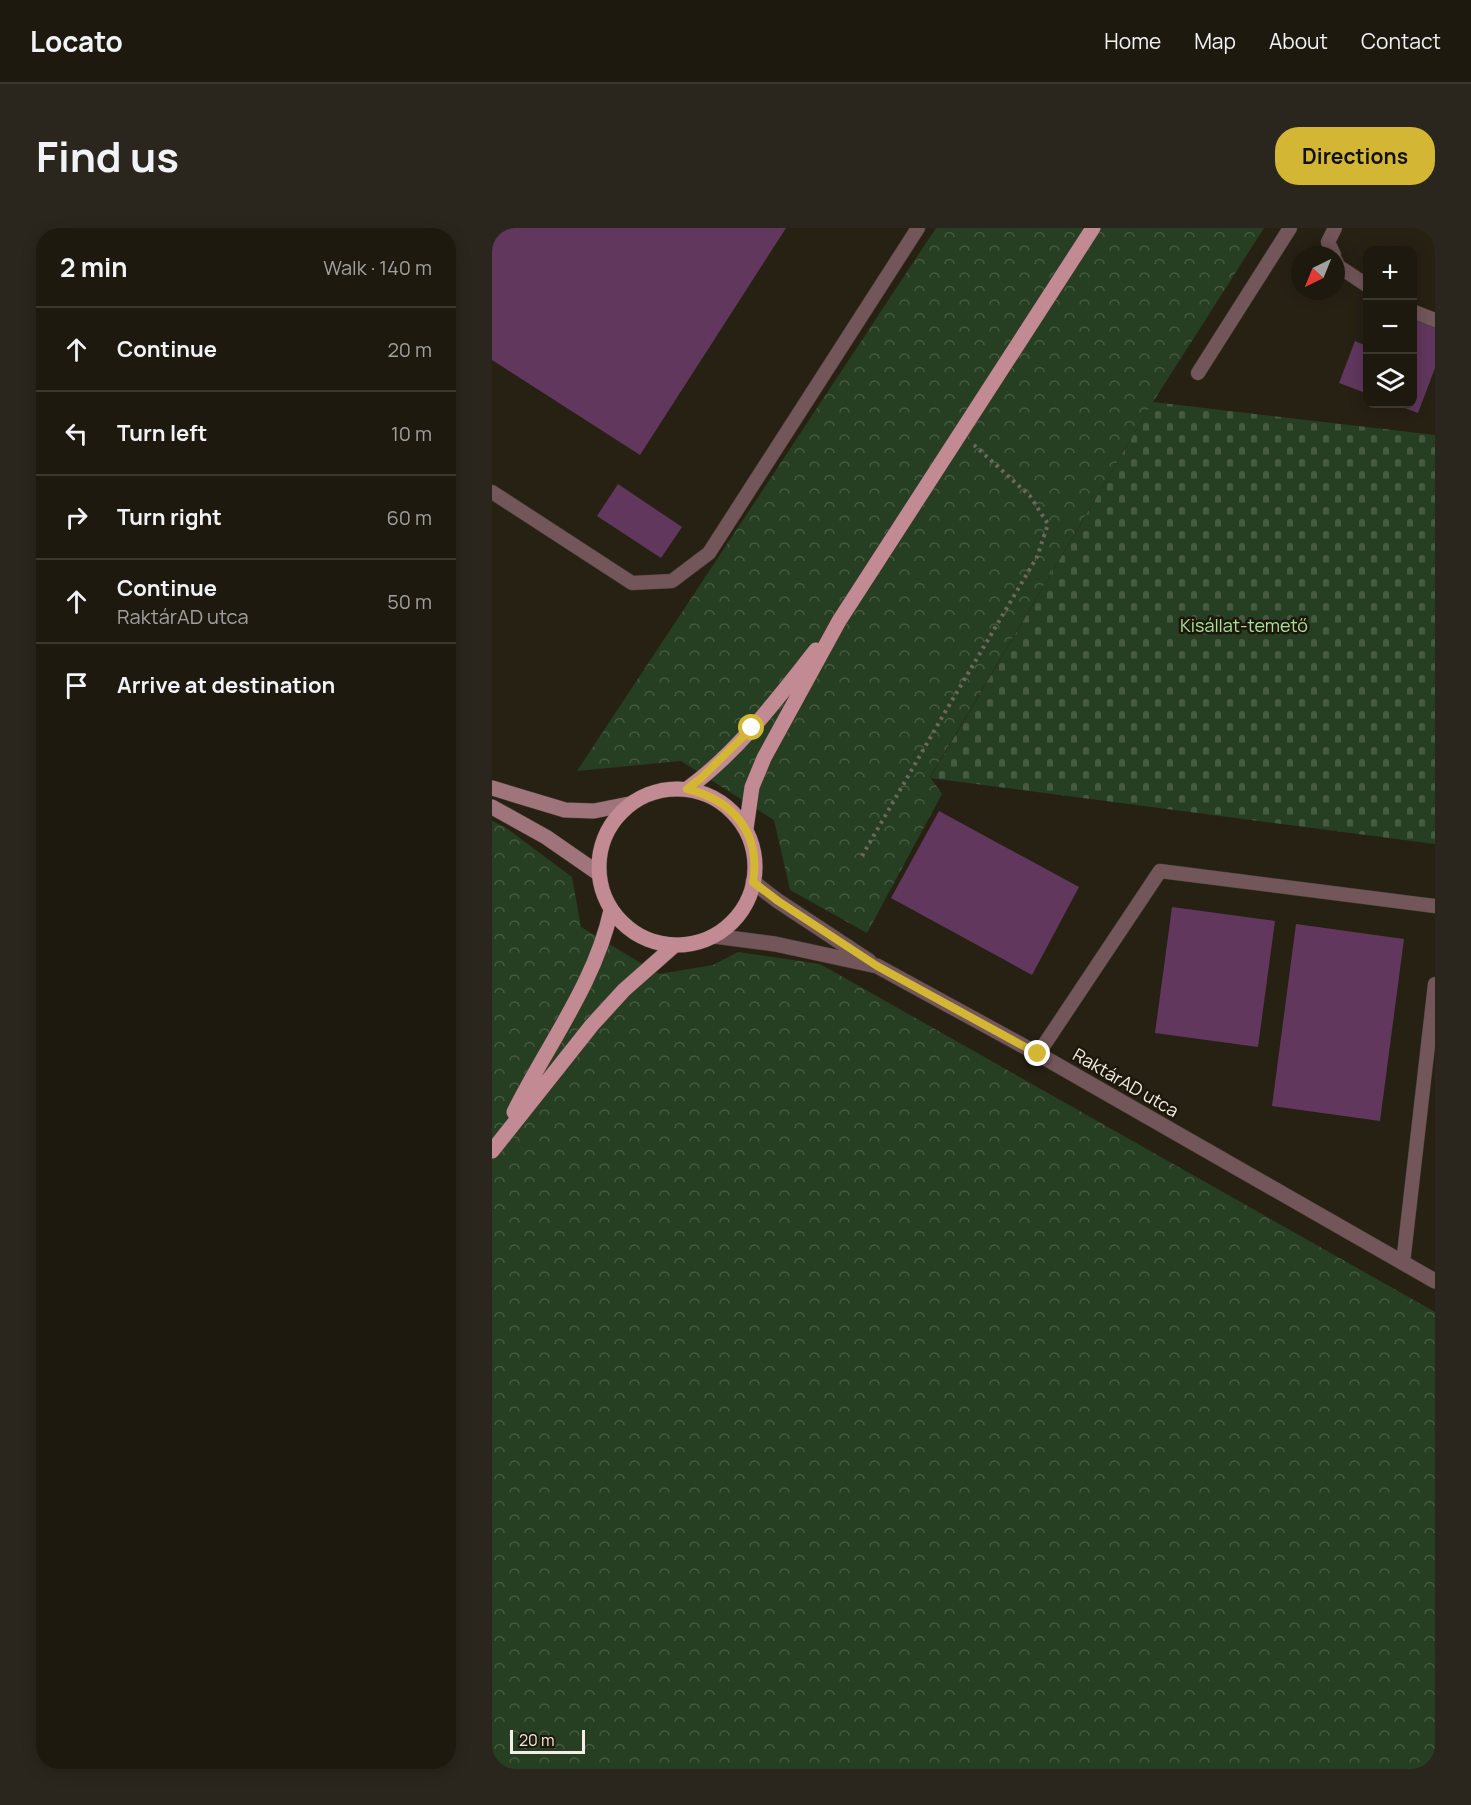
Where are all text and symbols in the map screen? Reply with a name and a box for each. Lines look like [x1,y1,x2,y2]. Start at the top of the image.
text: Locato [30,22,123,60]
text: Home [1104,27,1161,55]
text: Map [1194,27,1236,55]
text: About [1269,27,1328,55]
text: Contact [1361,27,1441,55]
text: Find us [36,127,179,185]
button: Directions [1275,127,1435,185]
north arrow [1291,246,1345,300]
map controls [1363,246,1417,408]
button: + [1363,246,1417,300]
text: 2 min [60,249,128,285]
text: Walk · 140 m [323,254,432,281]
button: − [1363,300,1417,354]
icon: ahead [60,333,93,366]
text: Continue [117,334,217,364]
text: 20 m [387,336,432,363]
button: layers [1363,354,1417,408]
icon: left [60,417,93,450]
text: Turn left [117,418,207,448]
text: 10 m [391,420,432,447]
icon: right [60,501,93,534]
text: Turn right [117,502,222,532]
text: 60 m [386,504,432,531]
text: Continue [117,573,217,603]
icon: ahead [60,585,93,618]
text: 50 m [387,588,432,615]
text: RaktárAD utca [117,603,249,630]
park label: Kisállat-temető [1180,613,1308,637]
icon: arrive [60,669,93,702]
text: Arrive at destination [117,670,335,700]
route start [738,714,764,740]
route end [1024,1040,1050,1066]
street label: RaktárAD utca [1069,1042,1183,1122]
scale bar [510,1727,585,1754]
text: 20 m [519,1729,555,1751]

